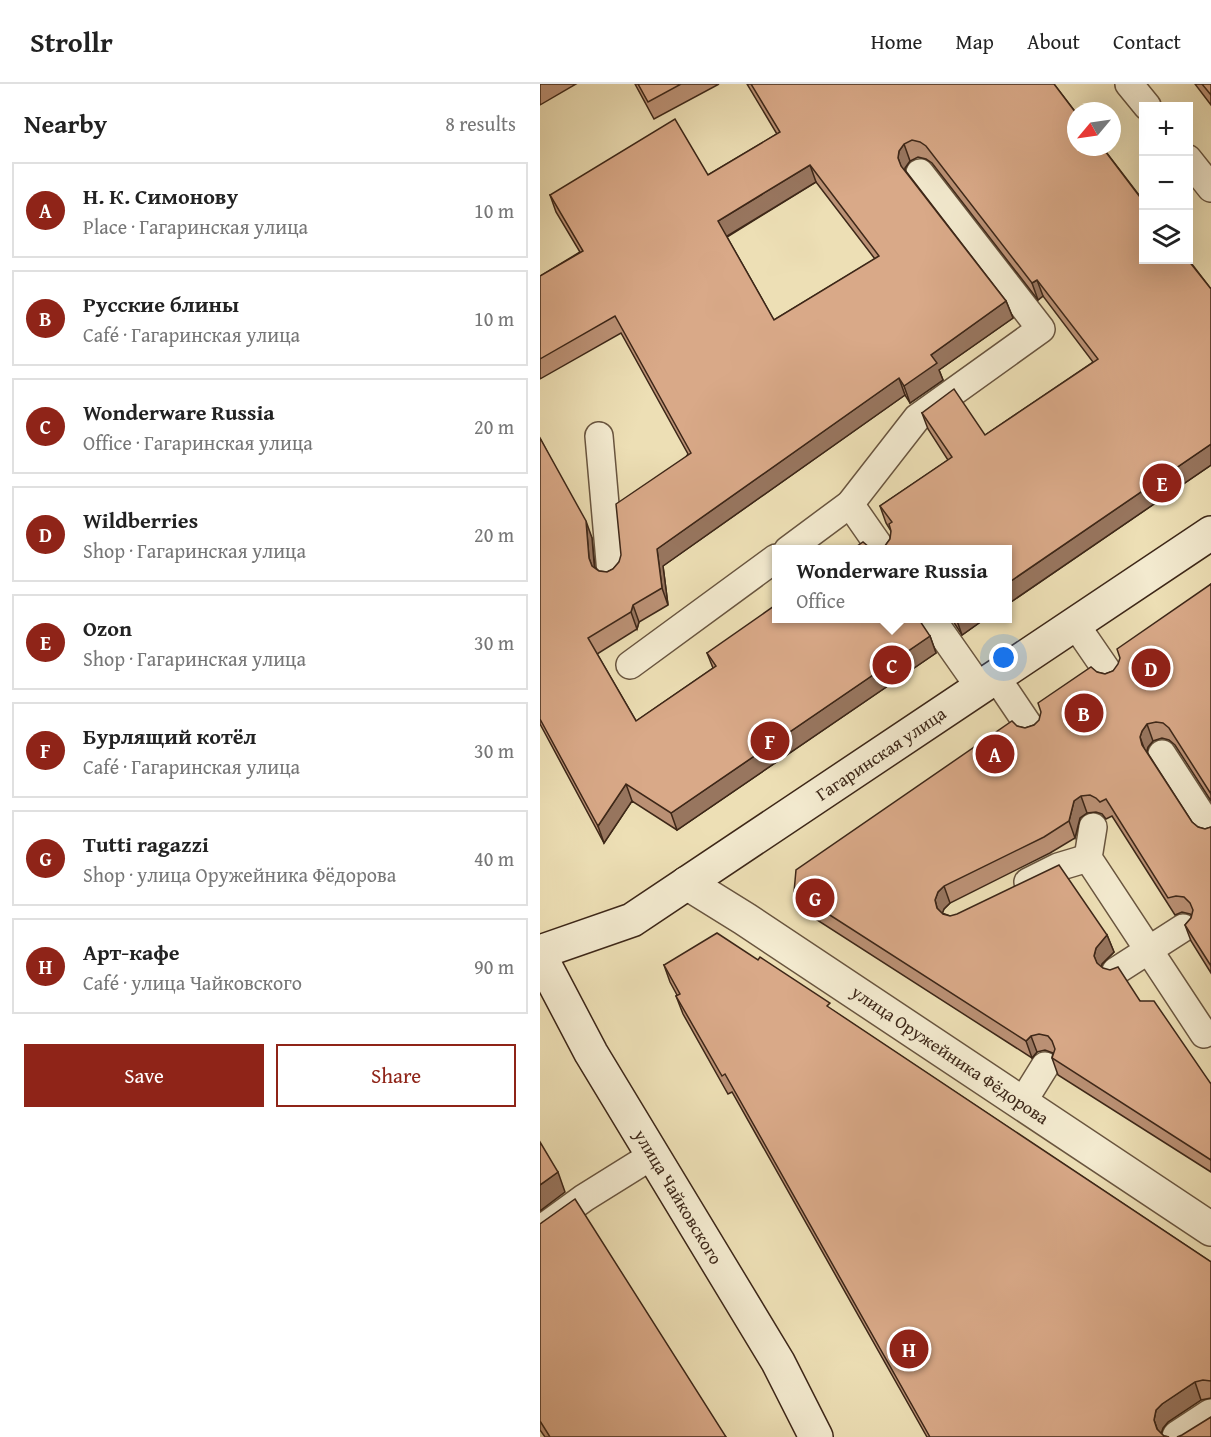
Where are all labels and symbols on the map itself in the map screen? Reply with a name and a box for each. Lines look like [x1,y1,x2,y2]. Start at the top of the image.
north arrow [1067,102,1121,156]
pin: E [1142,460,1182,506]
pin: C [872,642,912,688]
your location [989,643,1018,672]
pin: D [1132,646,1170,690]
pin: B [1064,690,1104,736]
street label: Гагаринская улица [810,700,952,807]
pin: F [750,718,790,764]
pin: A [976,732,1014,776]
pin: G [796,876,834,920]
street label: улица Оружейника Фёдорова [845,978,1055,1131]
street label: улица Чайковского [627,1123,730,1270]
pin: H [890,1326,928,1372]

